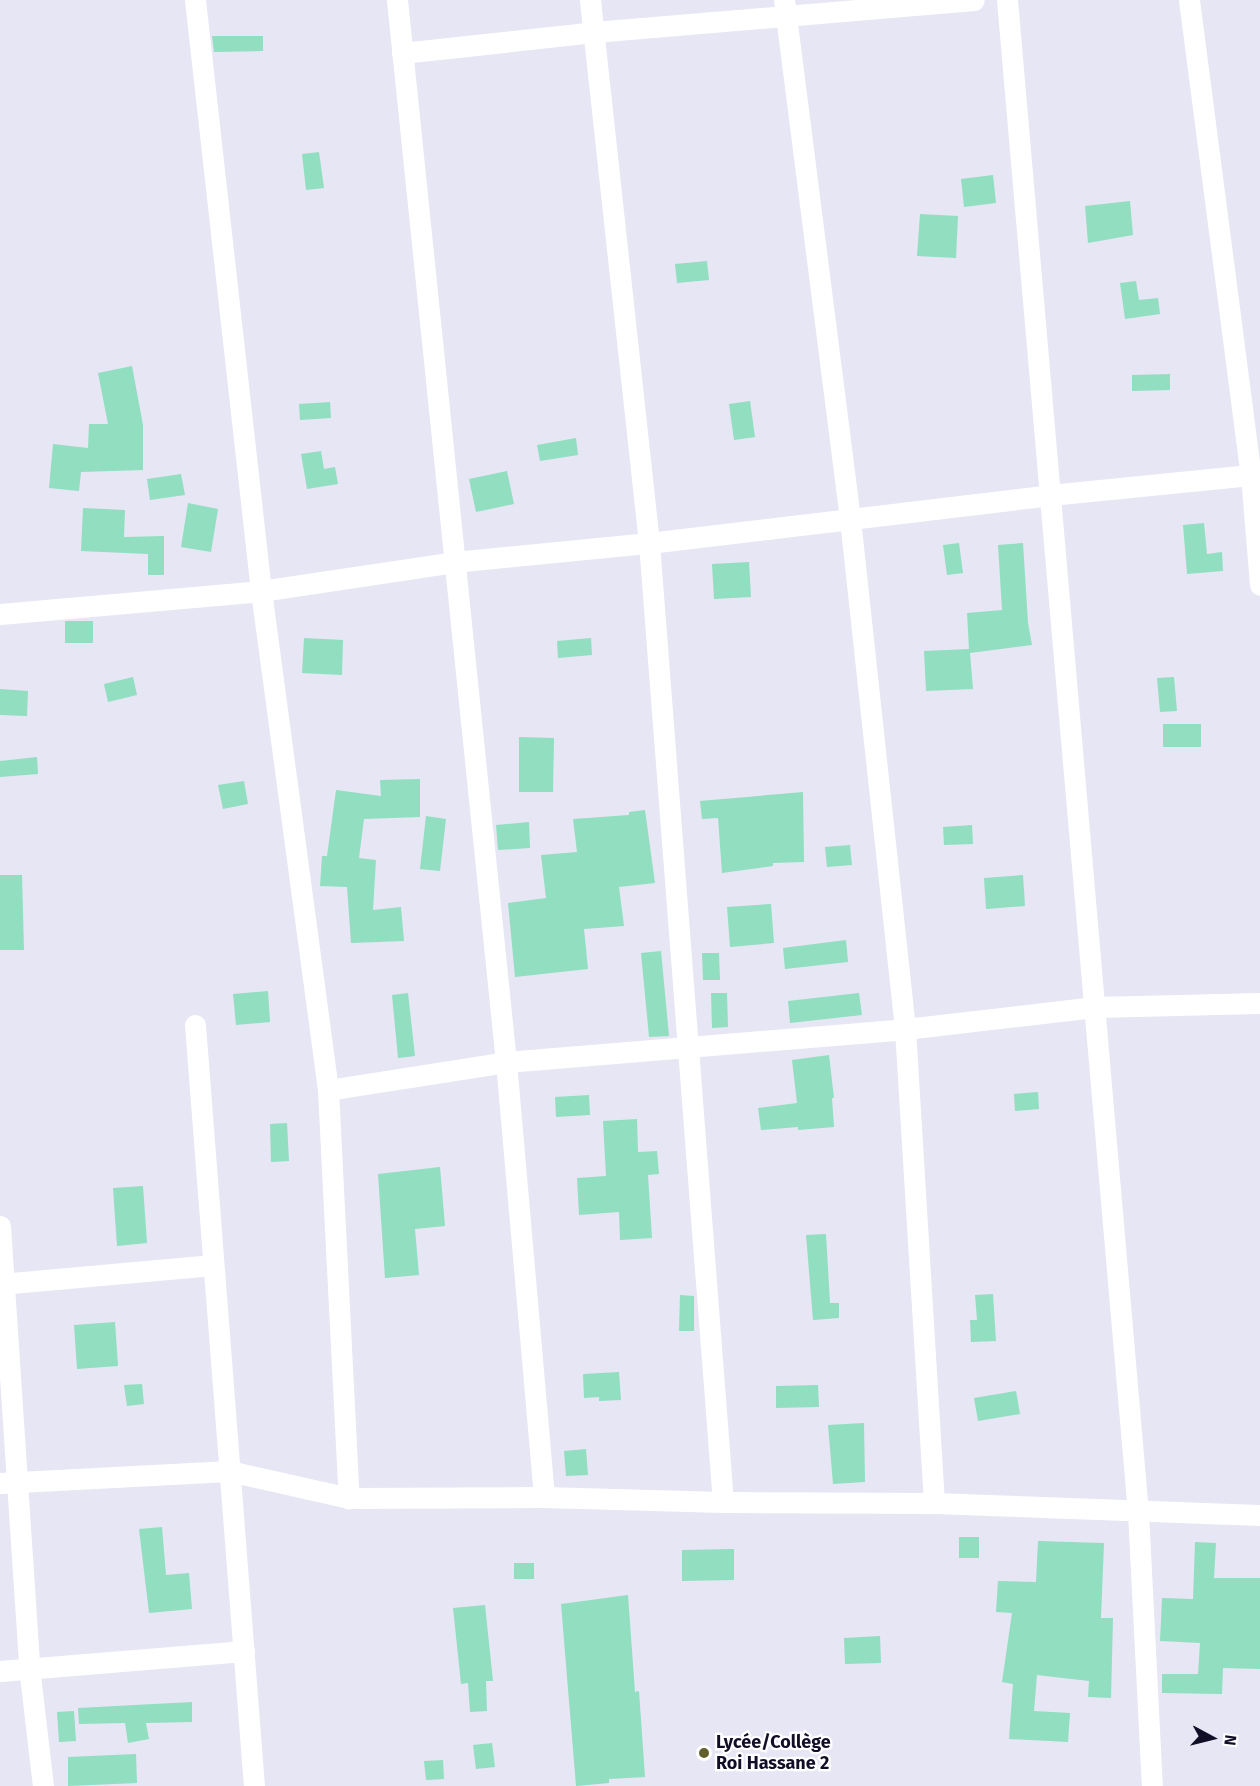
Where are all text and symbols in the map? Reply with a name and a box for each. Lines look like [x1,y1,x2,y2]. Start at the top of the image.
north arrow [1182,1708,1242,1768]
place label: Lycée/Collège Roi Hassane 2 [716,1732,831,1774]
text: N [1220,1734,1240,1747]
marker: Lycée/Collège Roi Hassane 2 [697,1746,711,1760]

